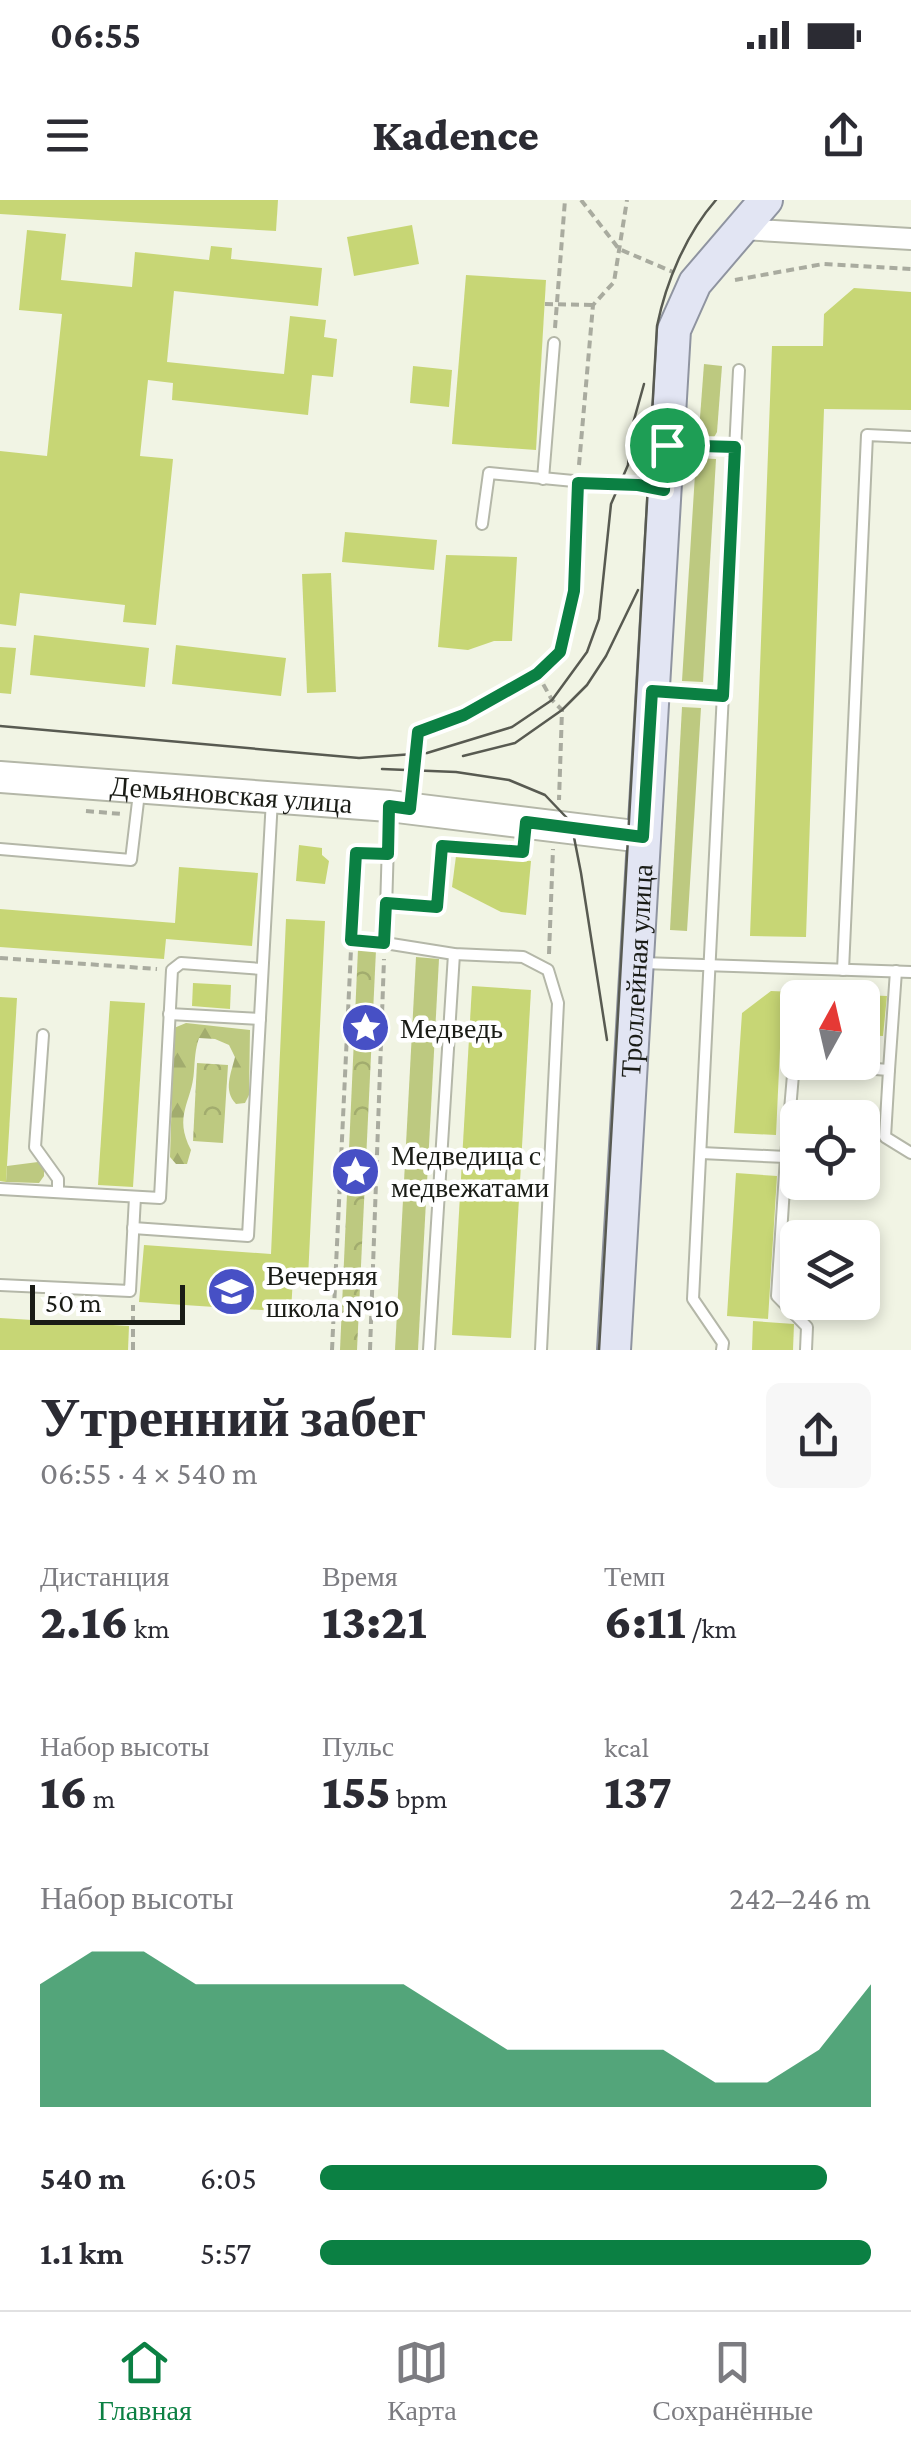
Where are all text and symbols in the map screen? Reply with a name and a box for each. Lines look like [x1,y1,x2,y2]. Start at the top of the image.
text: 06:55 [50,14,141,56]
icon: menu [40,108,95,163]
icon: share [816,108,871,163]
text: Kadence [372,110,539,160]
pin [625,403,710,488]
icon: arrive [640,418,695,473]
street label: Демьяновская улица [109,770,354,819]
street label: Троллейная улица [615,862,658,1078]
north arrow [780,980,880,1080]
map controls [780,980,880,1320]
place icon: Медведь [339,1002,391,1054]
place label: Медведь [400,1013,503,1044]
button: locate [780,1100,880,1200]
place label: Медведица с медвежатами [391,1140,549,1203]
place icon: Медведица с медвежатами [330,1145,382,1197]
button: layers [780,1220,880,1320]
place label: Вечерняя школа №10 [266,1260,400,1323]
school or university icon: Вечерняя школа №10 [205,1265,257,1317]
scale bar [30,1280,185,1324]
text: 50 m [45,1287,102,1318]
button: share [766,1383,871,1488]
text: Утренний забег [40,1387,426,1448]
text: 06:55 · 4 × 540 m [40,1455,258,1491]
text: Дистанция [40,1561,169,1592]
text: Время [322,1561,398,1592]
text: Темп [604,1561,665,1592]
text: 2.16 [40,1593,129,1649]
text: 13:21 [322,1593,427,1649]
text: 6:11 [604,1593,686,1649]
text: km [129,1613,170,1644]
text: /km [686,1613,737,1644]
text: Набор высоты [40,1731,209,1762]
text: Пульс [322,1731,394,1762]
text: kcal [604,1732,649,1763]
text: 16 [40,1763,88,1819]
text: 155 [322,1763,391,1819]
text: 137 [604,1763,672,1819]
text: m [88,1783,115,1814]
text: bpm [391,1783,447,1814]
text: Набор высоты [40,1880,233,1916]
text: 242–246 m [729,1880,871,1916]
text: 540 m [40,2160,126,2196]
text: 6:05 [200,2160,257,2196]
text: 1.1 km [40,2235,123,2271]
text: 5:57 [200,2235,251,2271]
tab: Главная [98,2335,192,2427]
tab: Карта [387,2335,457,2427]
tab: Сохранённые [652,2335,813,2427]

